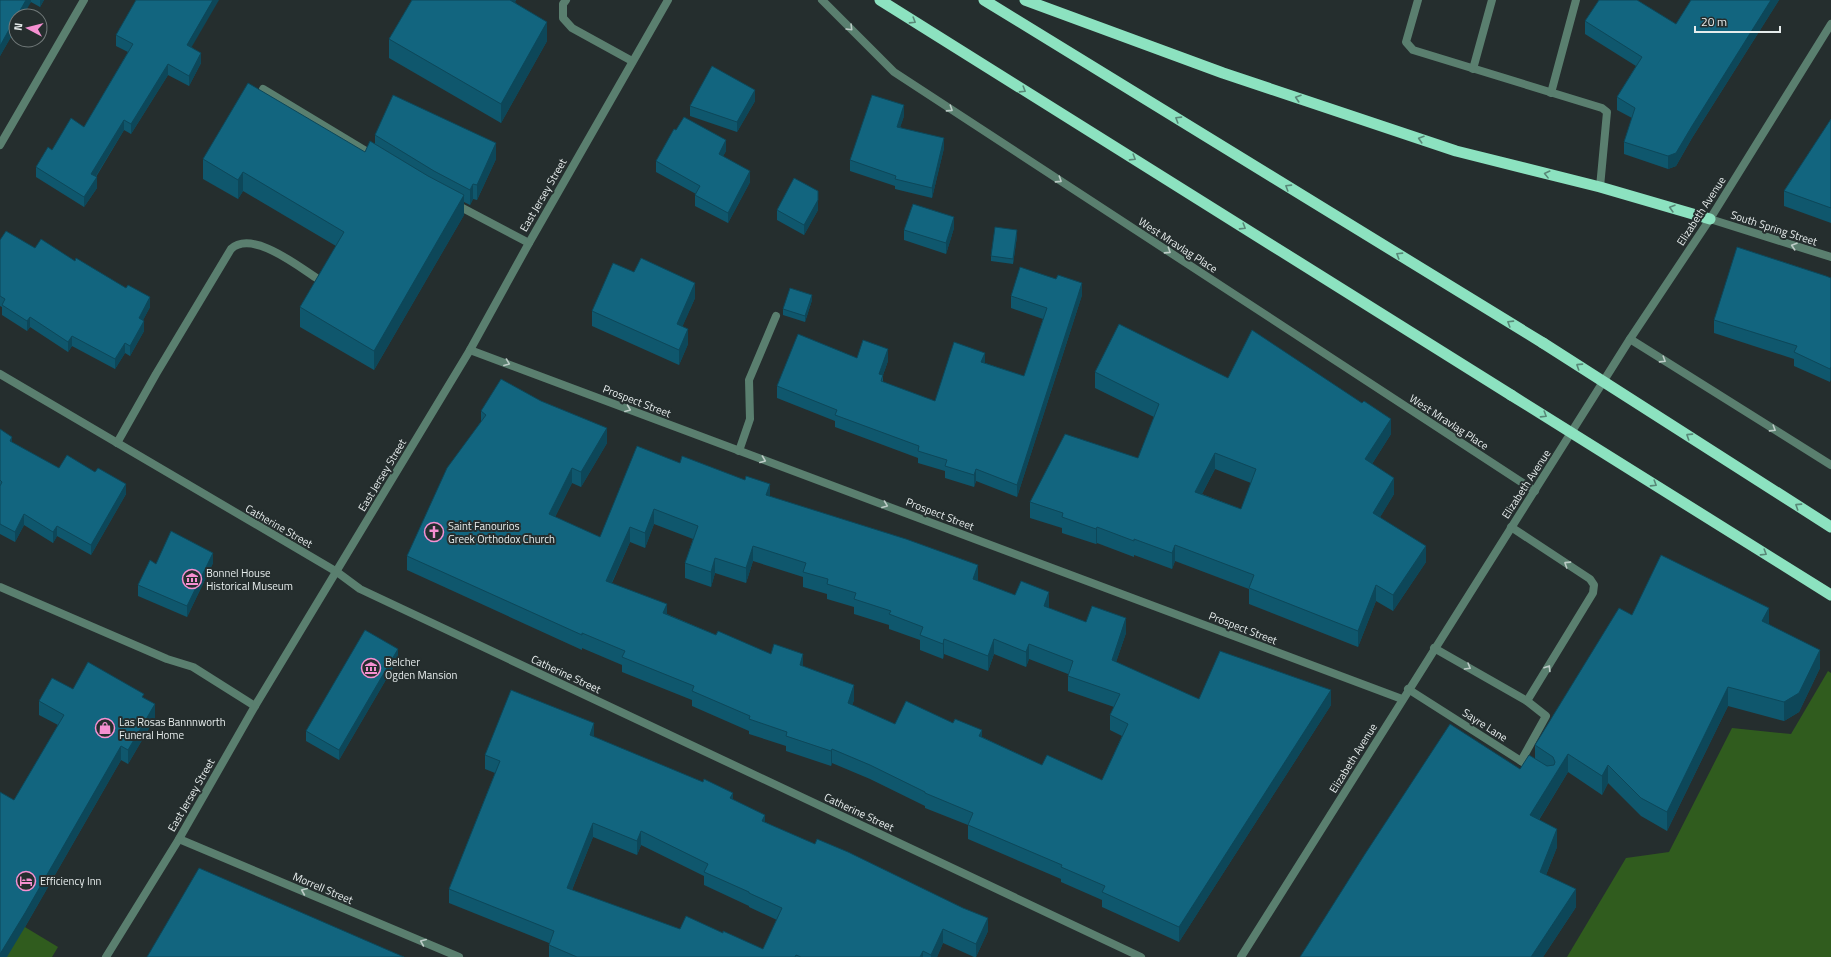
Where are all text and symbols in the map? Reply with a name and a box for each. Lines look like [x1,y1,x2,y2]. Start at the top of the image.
north arrow [8,8,48,48]
scale bar [1695,8,1780,34]
text: 20 m [1701,12,1727,31]
one-way arrow [909,16,916,23]
text: N [10,22,26,32]
one-way arrow [845,23,853,30]
one-way arrow [1019,85,1026,92]
one-way arrow [1295,95,1302,103]
one-way arrow [946,104,953,112]
one-way arrow [1175,116,1182,124]
one-way arrow [1418,136,1425,144]
one-way arrow [1129,154,1136,161]
street label: East Jersey Street [516,155,571,235]
one-way arrow [1544,170,1550,178]
street label: Elizabeth Avenue [1673,173,1730,249]
one-way arrow [1055,175,1062,183]
one-way arrow [1286,185,1293,192]
one-way arrow [1669,204,1676,213]
street label: South Spring Street [1729,206,1819,250]
street label: West Mravlag Place [1135,213,1221,277]
one-way arrow [1239,223,1246,230]
one-way arrow [1791,242,1798,250]
one-way arrow [1164,246,1171,254]
one-way arrow [1396,252,1403,260]
one-way arrow [1507,320,1514,327]
one-way arrow [1659,355,1666,363]
one-way arrow [503,359,510,367]
one-way arrow [1576,363,1583,371]
street label: Prospect Street [601,381,674,421]
street label: West Mravlag Place [1406,390,1492,454]
one-way arrow [625,405,632,413]
one-way arrow [1540,410,1547,418]
one-way arrow [1769,424,1776,431]
one-way arrow [1686,434,1693,441]
street label: East Jersey Street [354,436,410,514]
street label: Elizabeth Avenue [1498,446,1555,522]
one-way arrow [760,455,767,463]
one-way arrow [1650,479,1657,487]
street label: Prospect Street [904,494,977,534]
street label: Catherine Street [242,500,316,552]
one-way arrow [881,501,888,509]
one-way arrow [1795,503,1802,511]
place label: Saint Fanourios Greek Orthodox Church [448,518,555,547]
church icon: Saint Fanourios Greek Orthodox Church [423,521,445,543]
one-way arrow [1760,548,1767,556]
one-way arrow [1564,561,1571,569]
place label: Bonnel House Historical Museum [206,565,293,594]
museum icon: Bonnel House Historical Museum [181,568,203,590]
street label: Prospect Street [1207,608,1280,648]
street label: Catherine Street [529,651,604,697]
place label: Belcher Ogden Mansion [385,654,458,683]
museum icon: Belcher Ogden Mansion [360,657,382,679]
one-way arrow [1464,663,1471,670]
one-way arrow [1543,665,1550,672]
street label: Sayre Lane [1459,704,1511,746]
place label: Las Rosas Bannnworth Funeral Home [119,714,226,743]
shop icon: Las Rosas Bannnworth Funeral Home [94,717,116,739]
street label: Elizabeth Avenue [1325,720,1381,796]
street label: East Jersey Street [164,755,219,835]
street label: Catherine Street [822,789,897,835]
street label: Morrell Street [290,868,356,908]
hotel icon: Efficiency Inn [15,870,37,892]
place label: Efficiency Inn [40,873,102,889]
one-way arrow [300,888,307,896]
one-way arrow [420,939,428,947]

